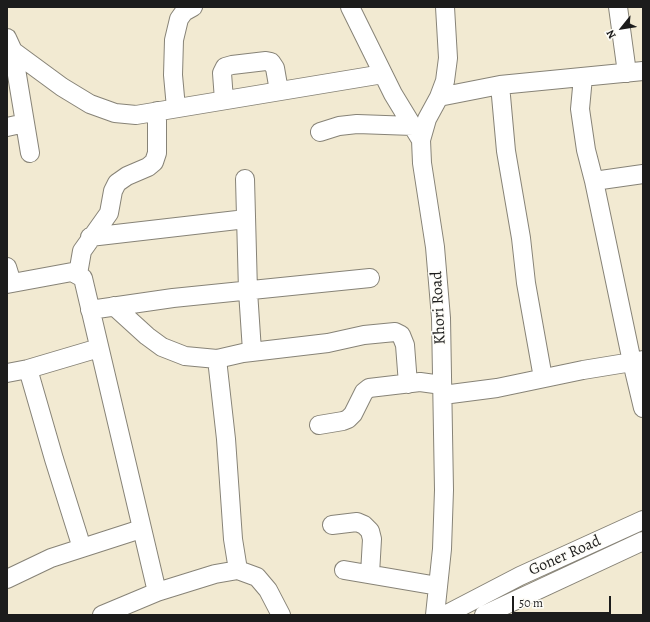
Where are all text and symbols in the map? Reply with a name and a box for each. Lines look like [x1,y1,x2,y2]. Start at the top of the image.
north arrow [602,8,642,48]
text: N [603,27,620,41]
street label: Khori Road [427,271,451,345]
street label: Goner Road [526,532,604,580]
scale bar [514,588,613,614]
text: 50 m [519,595,543,611]

